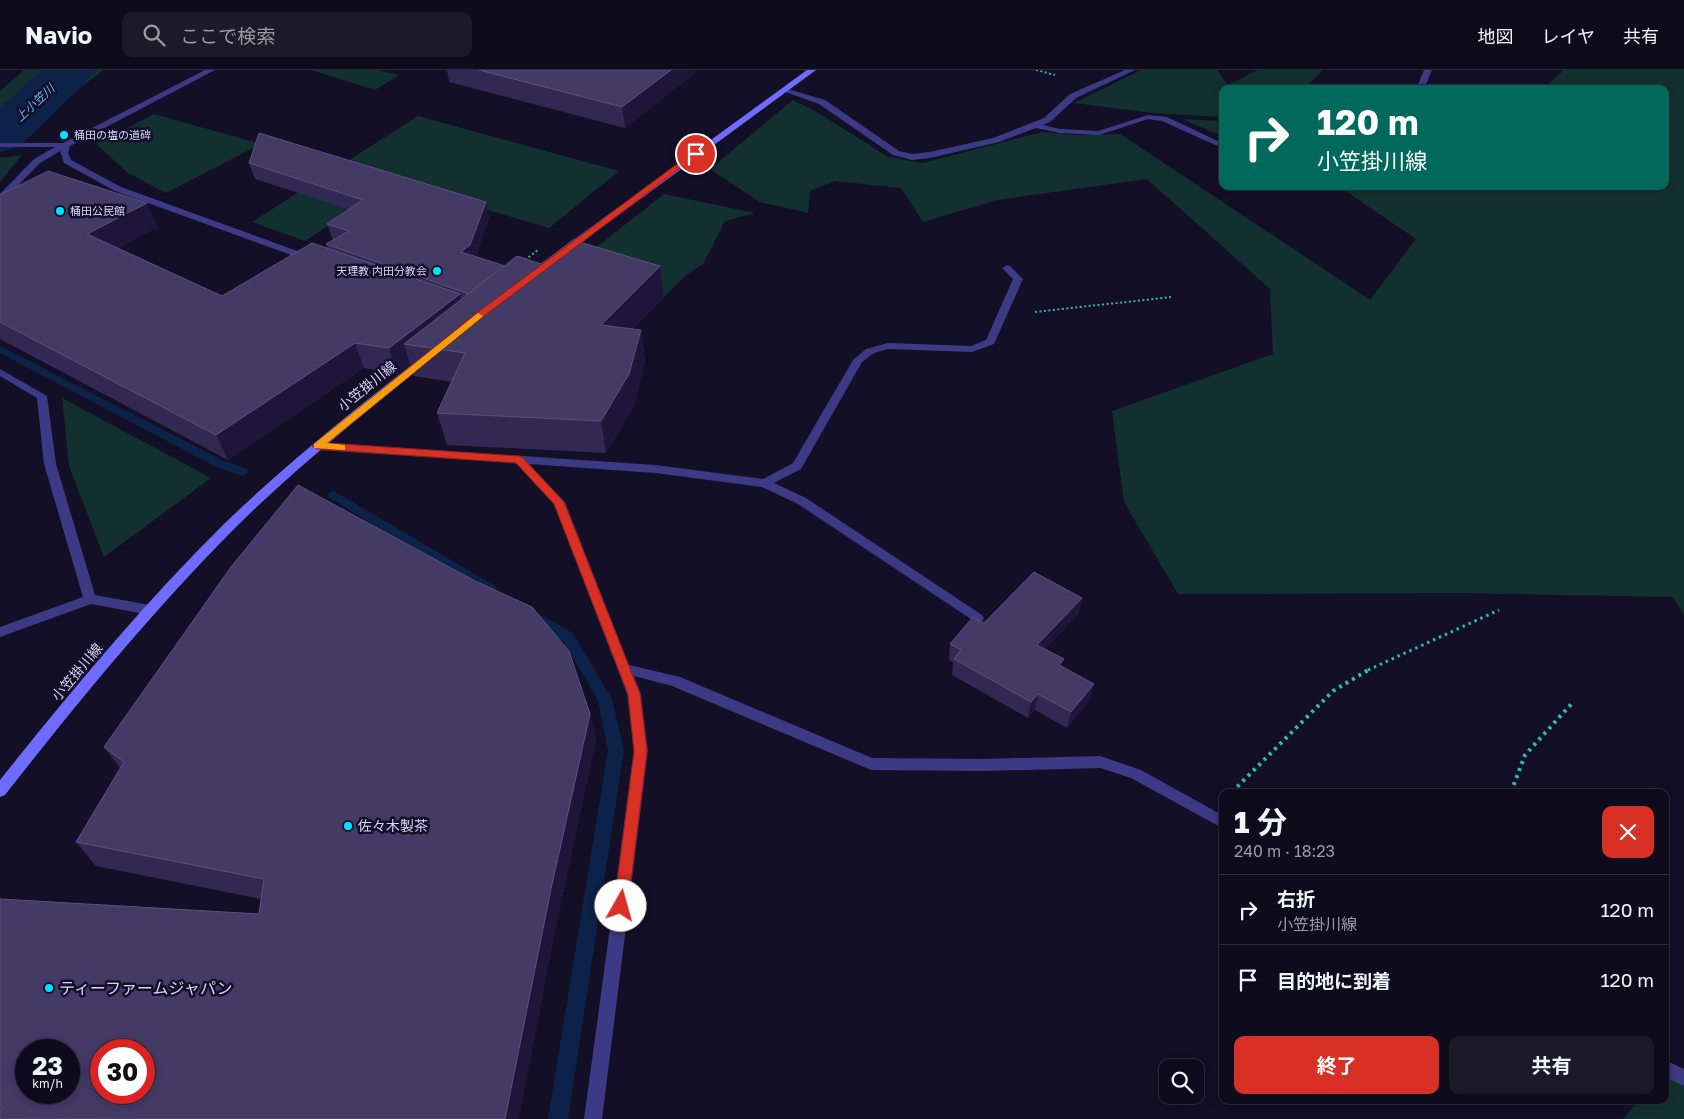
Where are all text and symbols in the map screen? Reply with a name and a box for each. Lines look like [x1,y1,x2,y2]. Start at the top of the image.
search box [122,12,472,57]
text: Navio [25,20,92,49]
icon: search [140,21,168,49]
text: ここで検索 [180,24,275,47]
text: 地図 [1478,25,1514,47]
text: レイヤ [1542,25,1595,47]
text: 共有 [1623,25,1659,47]
water label: 上小笠川 [12,79,59,124]
text: 120 m [1317,101,1419,143]
icon: right [1234,105,1299,170]
place label: 桶田の塩の道碑 [74,128,151,141]
marker: 桶田の塩の道碑 [58,129,70,141]
pin [675,133,717,175]
icon: arrive [682,140,710,168]
text: 小笠掛川線 [1317,147,1427,174]
place label: 桶田公民館 [70,204,125,217]
marker: 桶田公民館 [54,205,66,217]
place label: 天理教 内田分教会 [336,264,427,277]
marker: 天理教 内田分教会 [431,265,443,277]
street label: 小笠掛川線 [334,357,399,414]
street label: 小笠掛川線 [48,639,106,704]
text: 1 分 [1234,804,1287,840]
button: close [1602,806,1654,858]
place label: 佐々木製茶 [358,817,428,834]
marker: 佐々木製茶 [342,820,354,832]
text: 240 m · 18:23 [1234,841,1335,861]
position arrow [594,879,646,931]
text: 右折 [1277,887,1315,910]
icon: right [1234,896,1262,924]
text: 120 m [1600,898,1654,921]
text: 小笠掛川線 [1277,914,1357,934]
icon: arrive [1234,966,1262,994]
text: 120 m [1600,968,1654,991]
text: 目的地に到着 [1277,969,1391,992]
place label: ティーファームジャパン [59,978,233,998]
marker: ティーファームジャパン [43,982,55,994]
button: 終了 [1234,1036,1439,1094]
button: 共有 [1449,1036,1654,1094]
speed limit sign: 30 [90,1039,155,1104]
text: 23 [32,1050,63,1081]
map controls [1159,1059,1204,1104]
button: search [1159,1059,1204,1104]
text: km/h [32,1076,63,1091]

